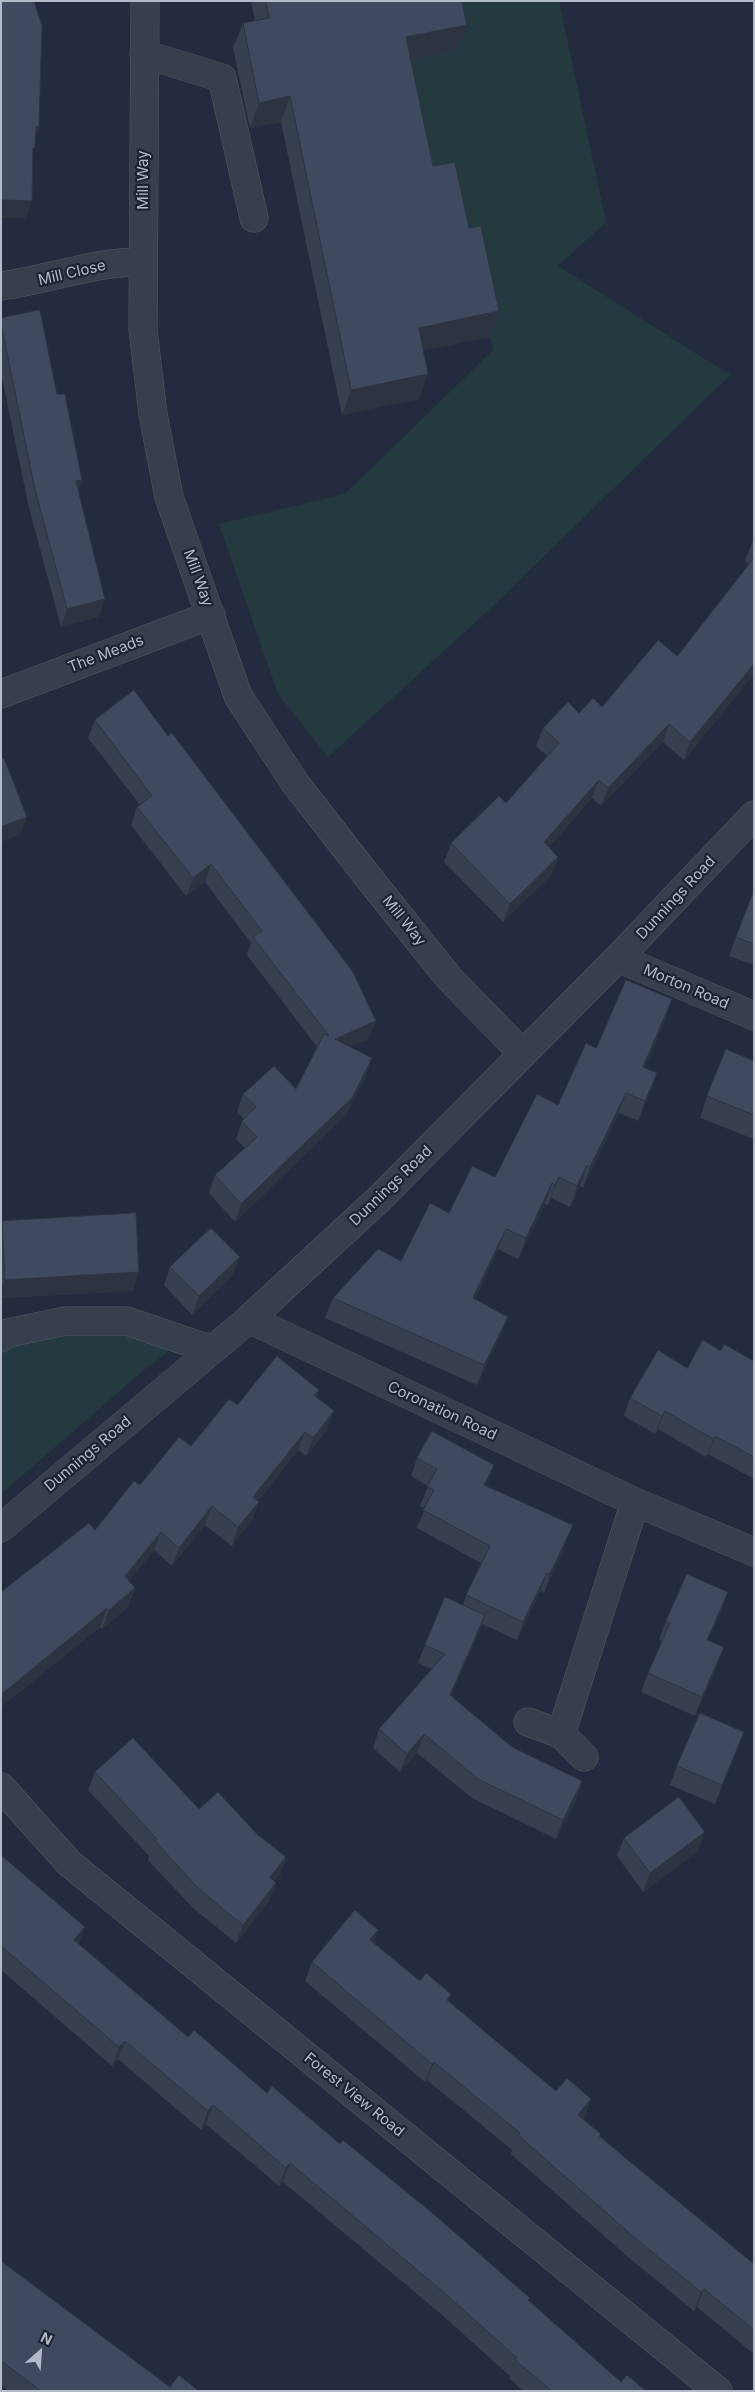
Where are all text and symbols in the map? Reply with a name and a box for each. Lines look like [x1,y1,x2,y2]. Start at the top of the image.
street label: Mill Way [134,150,152,210]
street label: Mill Close [36,256,108,290]
street label: Mill Way [179,547,217,609]
street label: The Meads [66,631,146,677]
street label: Dunnings Road [633,853,719,943]
street label: Mill Way [378,892,430,950]
street label: Morton Road [640,961,732,1013]
street label: Dunnings Road [346,1142,436,1230]
street label: Coronation Road [385,1378,499,1444]
street label: Dunnings Road [41,1413,135,1495]
street label: Forest View Road [300,2049,408,2141]
north arrow [15,2327,65,2377]
text: N [38,2328,55,2348]

